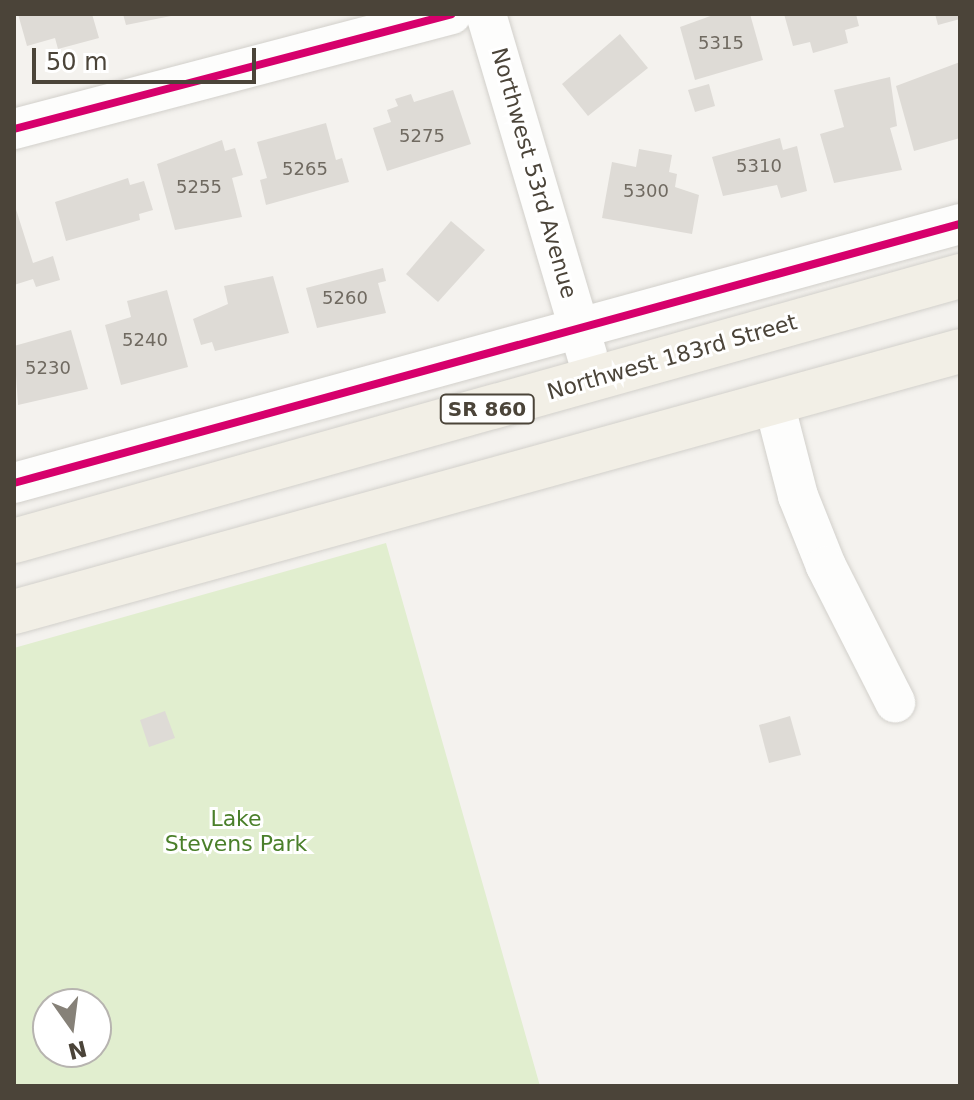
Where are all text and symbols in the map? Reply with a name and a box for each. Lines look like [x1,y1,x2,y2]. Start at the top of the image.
scale bar [36,32,260,82]
house number: 5315 [698,32,744,54]
street label: Northwest 53rd Avenue [486,45,582,301]
text: 50 m [46,48,108,76]
house number: 5275 [399,125,445,147]
house number: 5310 [736,155,782,177]
house number: 5265 [282,158,328,180]
house number: 5255 [176,176,222,198]
house number: 5300 [623,180,669,202]
house number: 5260 [322,287,368,309]
street label: Northwest 183rd Street [544,309,800,405]
house number: 5240 [122,329,168,351]
house number: 5230 [25,357,71,379]
road number: SR 860 [439,393,535,425]
park label: Lake Stevens Park [165,805,307,856]
north arrow [32,988,112,1068]
text: N [65,1035,89,1064]

